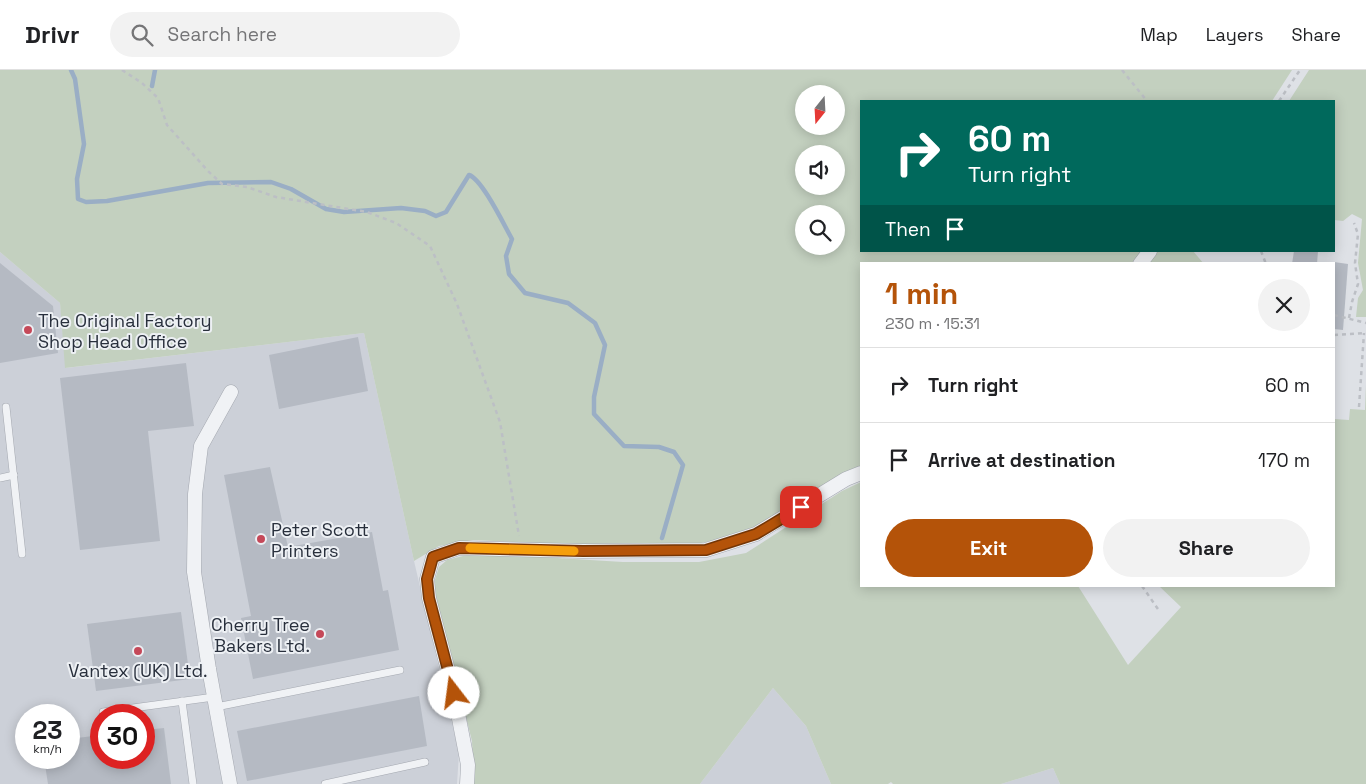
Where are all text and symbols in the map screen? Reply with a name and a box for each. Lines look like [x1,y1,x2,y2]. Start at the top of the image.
search box [110,12,460,57]
text: Drivr [25,19,80,50]
icon: search [128,21,156,49]
text: Search here [168,22,277,47]
text: Map [1140,23,1178,46]
text: Layers [1206,23,1263,46]
text: Share [1291,23,1341,46]
north arrow [795,85,845,135]
map controls [795,85,845,255]
text: 60 m [968,117,1051,161]
icon: right [885,120,950,185]
button: sound [795,145,845,195]
text: Turn right [968,160,1071,188]
button: search [795,205,845,255]
icon: arrive [941,215,969,243]
text: Then [885,217,931,242]
text: 1 min [885,274,958,313]
button: close [1258,279,1310,331]
place label: The Original Factory Shop Head Office [38,309,212,353]
text: 230 m · 15:31 [885,313,980,334]
marker: The Original Factory Shop Head Office [22,324,34,336]
icon: right [885,371,913,399]
text: Turn right [928,373,1018,398]
text: 60 m [1265,373,1310,398]
icon: arrive [885,446,913,474]
text: Arrive at destination [928,448,1116,473]
text: 170 m [1258,448,1310,473]
pin [780,486,822,528]
icon: arrive [787,493,815,521]
place label: Peter Scott Printers [271,518,369,562]
button: Exit [885,519,1093,577]
button: Share [1103,519,1310,577]
marker: Peter Scott Printers [255,533,267,545]
place label: Cherry Tree Bakers Ltd. [211,613,310,657]
marker: Cherry Tree Bakers Ltd. [314,628,326,640]
marker: Vantex (UK) Ltd. [132,645,144,657]
place label: Vantex (UK) Ltd. [68,659,208,682]
position arrow [427,666,479,718]
speed limit sign: 30 [90,704,155,769]
text: 23 [32,714,63,746]
text: km/h [33,741,62,757]

